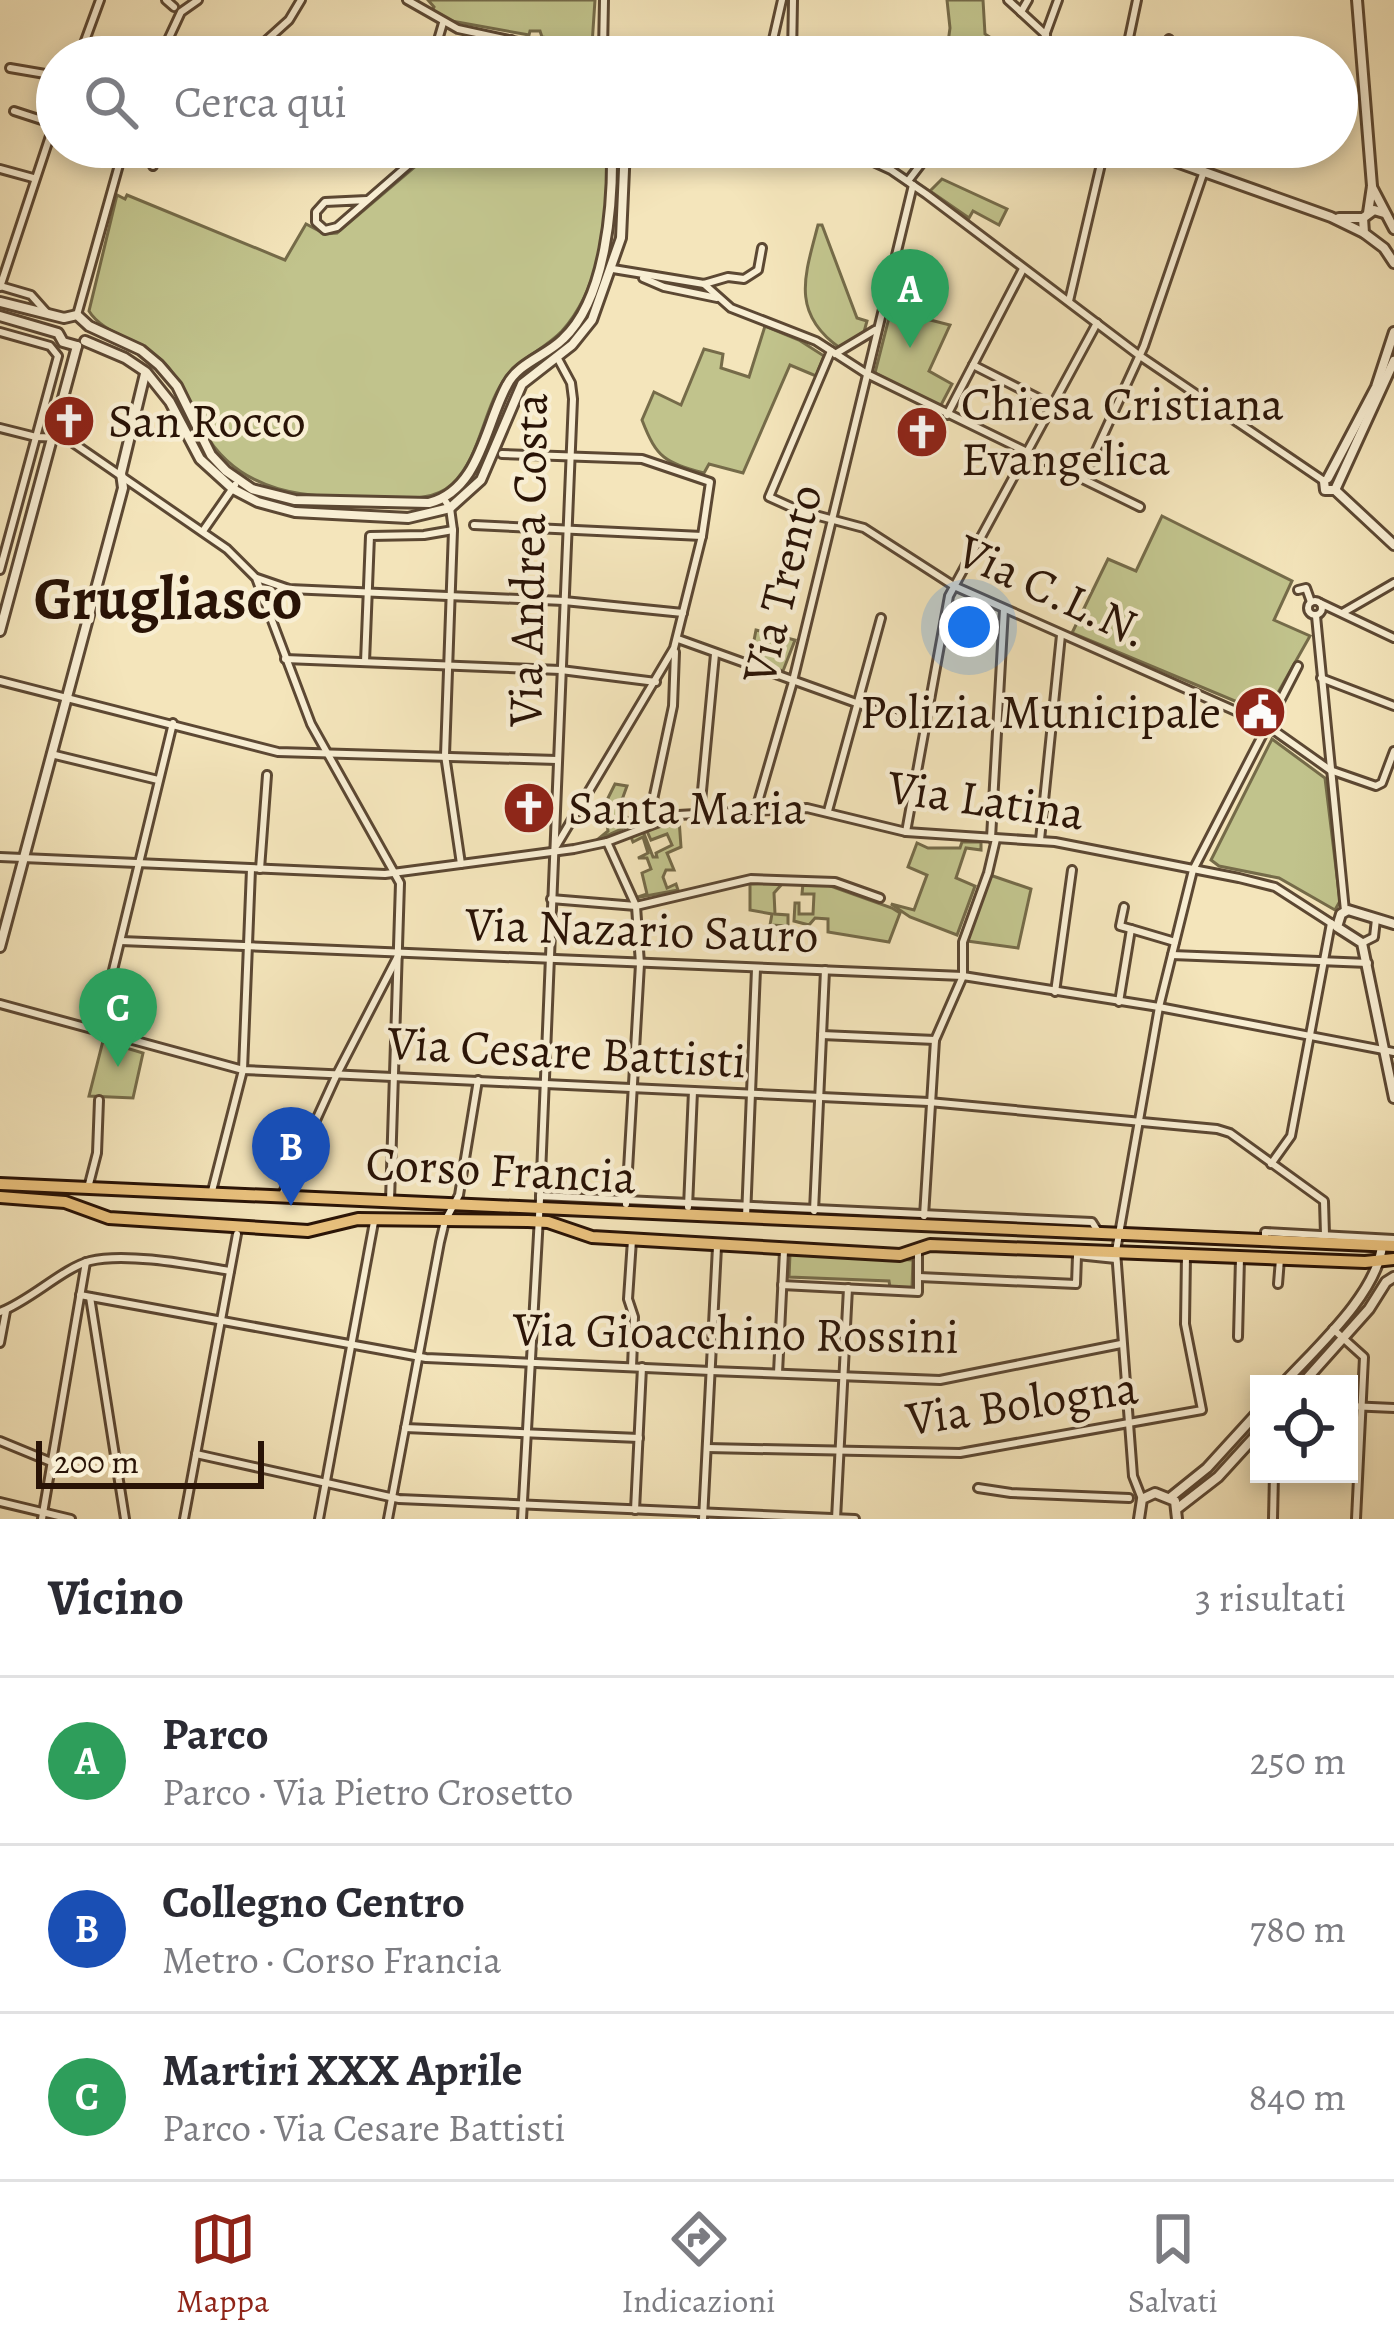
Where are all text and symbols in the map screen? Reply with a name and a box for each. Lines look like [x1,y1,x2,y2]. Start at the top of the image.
search box [36,36,1358,168]
icon: search [78,69,144,135]
text: Cerca qui [174,71,347,133]
pin: A [871,249,949,348]
place label: Chiesa Cristiana Evangelica [961,371,1284,492]
place label: San Rocco [108,388,306,454]
street label: Via Andrea Costa [492,392,564,728]
church icon: San Rocco [41,393,97,449]
church icon: Chiesa Cristiana Evangelica [894,404,950,460]
street label: Via Trento [725,478,839,691]
street label: Via C.L.N. [946,518,1159,664]
district label: Grugliasco [34,558,302,640]
your location [939,597,999,657]
place label: Polizia Municipale [860,679,1221,745]
public building icon: Polizia Municipale [1232,684,1288,740]
street label: Via Latina [883,753,1089,847]
place label: Santa Maria [568,775,806,841]
church icon: Santa Maria [501,780,557,836]
street label: Via Nazario Sauro [463,891,820,969]
pin: C [79,968,157,1067]
street label: Via Cesare Battisti [385,1010,748,1094]
pin: B [252,1107,330,1206]
street label: Corso Francia [364,1130,638,1210]
street label: Via Gioacchino Rossini [511,1296,960,1370]
street label: Via Bologna [901,1354,1143,1452]
map controls [1250,1375,1358,1483]
button: locate [1250,1375,1358,1483]
scale bar [36,1435,264,1488]
text: 200 m [54,1439,139,1484]
text: Vicino [48,1562,184,1632]
text: 3 risultati [1195,1571,1346,1624]
text: Parco [162,1703,269,1765]
text: A [75,1734,99,1787]
text: 250 m [1250,1734,1346,1787]
text: Parco · Via Pietro Crosetto [162,1765,573,1818]
text: Collegno Centro [162,1871,465,1933]
text: B [75,1902,99,1955]
text: 780 m [1250,1902,1346,1955]
text: Metro · Corso Francia [162,1933,502,1986]
text: Martiri XXX Aprile [162,2039,523,2101]
text: C [75,2070,99,2123]
text: 840 m [1248,2070,1346,2123]
text: Parco · Via Cesare Battisti [162,2101,566,2154]
tab: Mappa [176,2206,269,2323]
tab: Indicazioni [622,2206,776,2323]
tab: Salvati [1128,2206,1218,2323]

